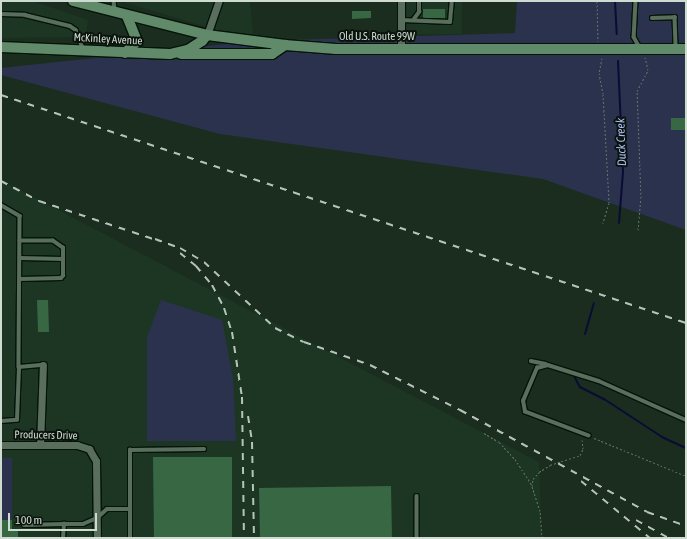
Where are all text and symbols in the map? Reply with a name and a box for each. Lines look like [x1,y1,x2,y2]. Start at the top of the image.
street label: Old U.S. Route 99W [339,29,415,43]
street label: McKinley Avenue [73,31,143,47]
water label: Duck Creek [614,118,630,166]
street label: Producers Drive [14,428,78,442]
scale bar [10,505,99,531]
text: 100 m [15,513,42,527]

